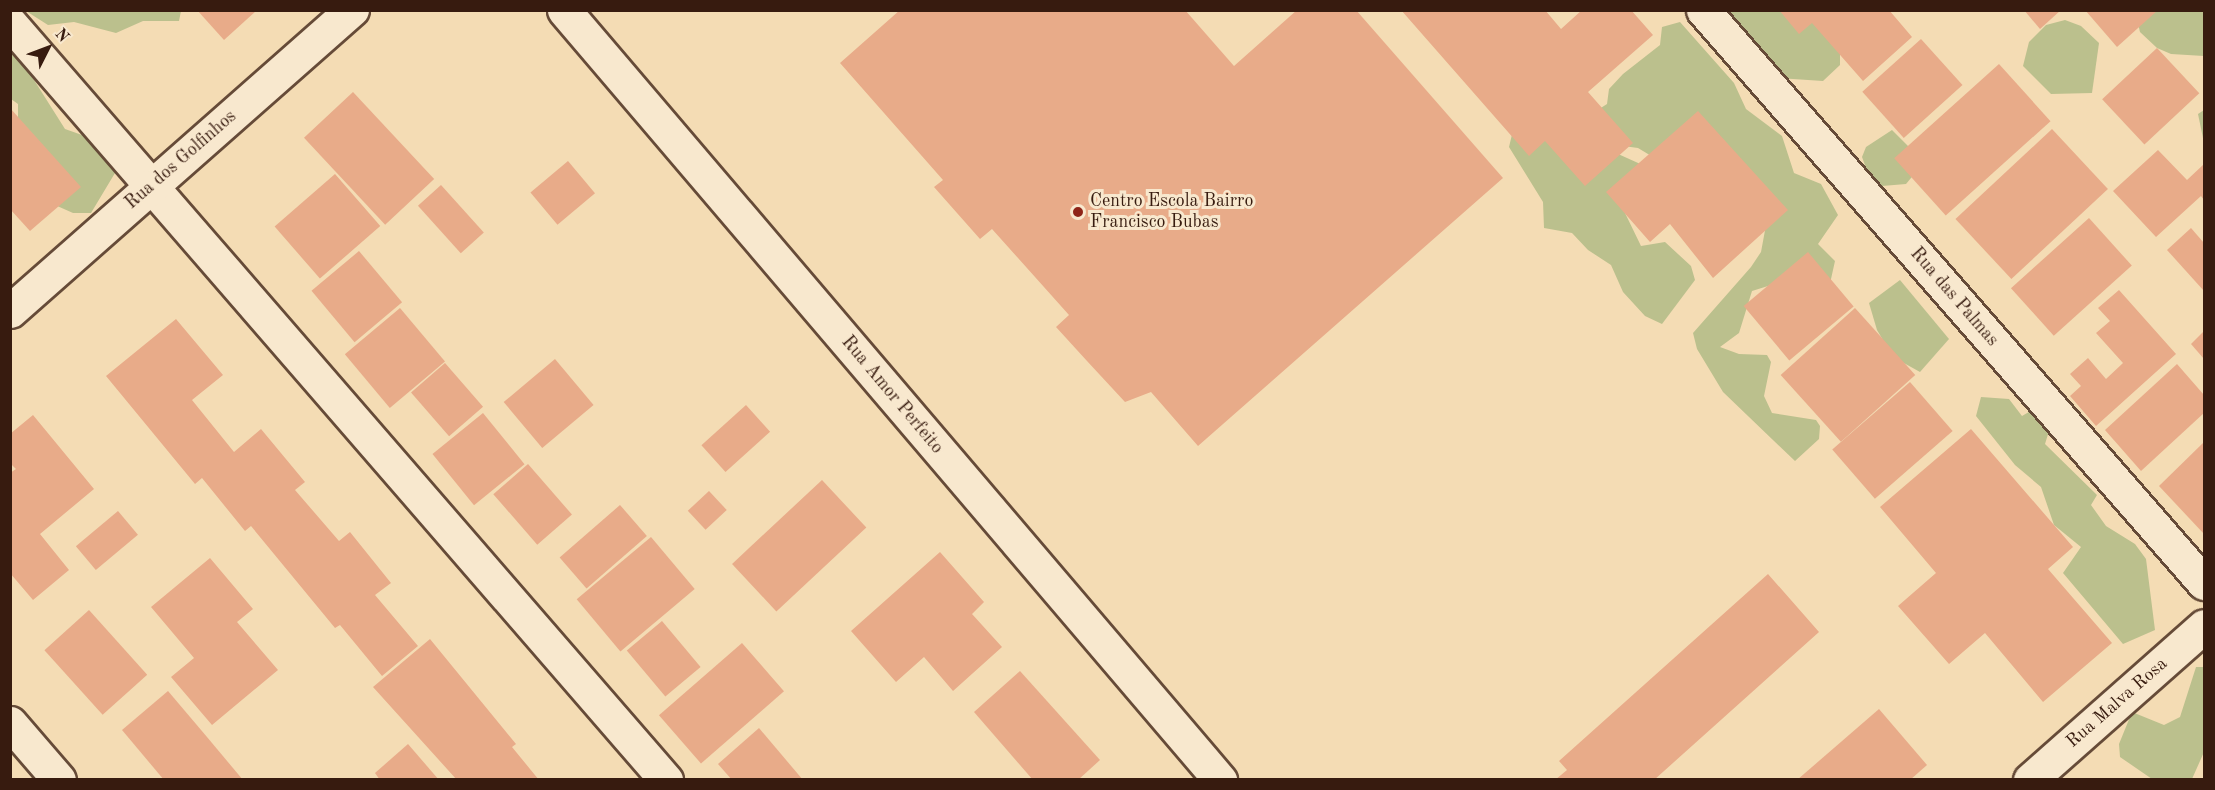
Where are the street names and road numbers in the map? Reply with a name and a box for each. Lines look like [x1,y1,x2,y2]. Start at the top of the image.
street label: Rua dos Golfinhos [121,106,241,214]
street label: Rua das Palmas [1905,243,2003,351]
street label: Rua Amor Perfeito [836,332,948,458]
street label: Rua Malva Rosa [2062,653,2172,753]

